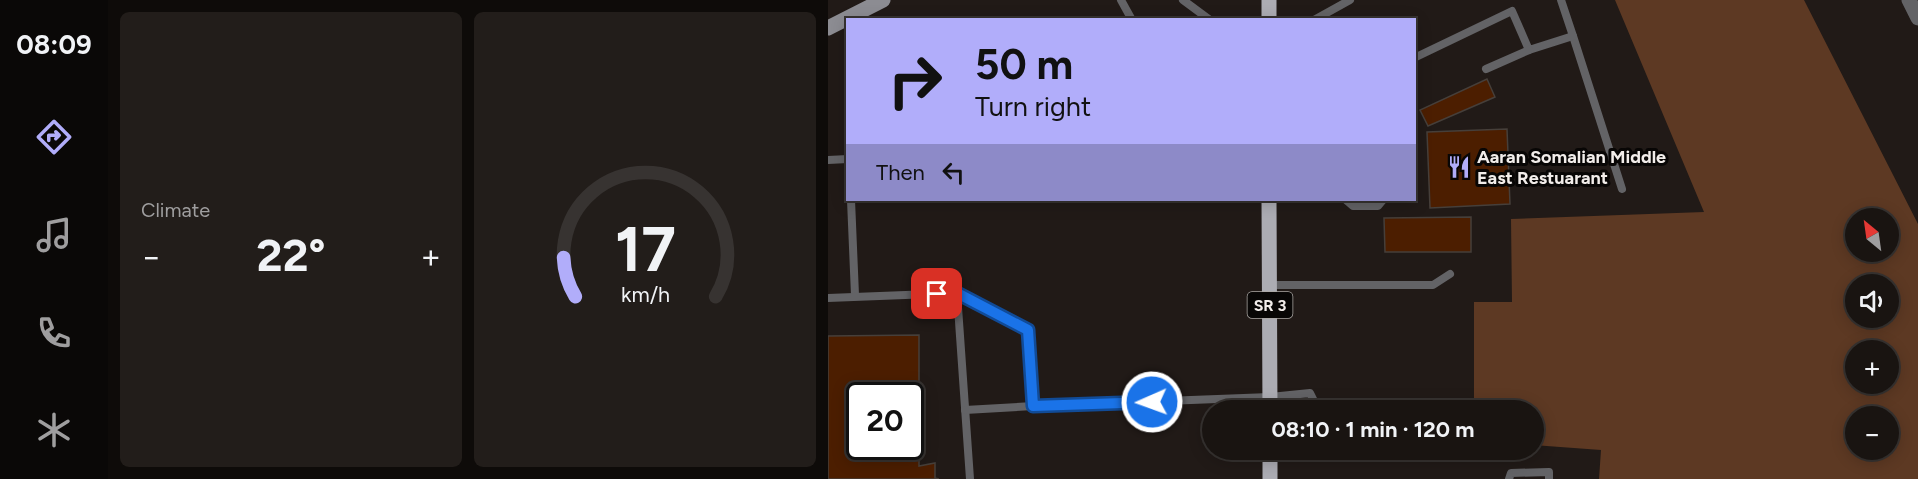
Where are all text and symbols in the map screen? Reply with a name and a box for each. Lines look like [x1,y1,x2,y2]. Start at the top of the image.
text: 08:09 [16,28,92,61]
text: 50 m [975,39,1073,90]
icon: right [876,42,954,120]
text: Turn right [975,90,1091,123]
icon: directions [33,116,75,158]
place label: Aaran Somalian Middle East Restuarant [1477,146,1666,189]
restaurant icon: Aaran Somalian Middle East Restuarant [1446,154,1472,180]
icon: left [937,156,970,189]
text: Then [876,159,925,186]
text: Climate [141,198,210,222]
north arrow [1845,208,1899,262]
map controls [1845,208,1899,460]
text: 17 [614,212,676,287]
icon: music [33,214,75,256]
text: 22° [256,228,326,282]
text: − [141,237,162,276]
text: + [420,237,441,276]
pin [911,268,962,319]
button: sound [1845,274,1899,328]
icon: arrive [920,277,953,310]
text: km/h [621,282,669,307]
road number: SR 3 [1248,292,1292,318]
icon: phone [33,312,75,354]
button: + [1845,340,1899,394]
position arrow [1120,370,1184,434]
speed limit sign: 20 [846,382,924,460]
button: − [1845,406,1899,460]
icon: climate [33,409,75,451]
text: 08:10 · 1 min · 120 m [1272,416,1474,443]

